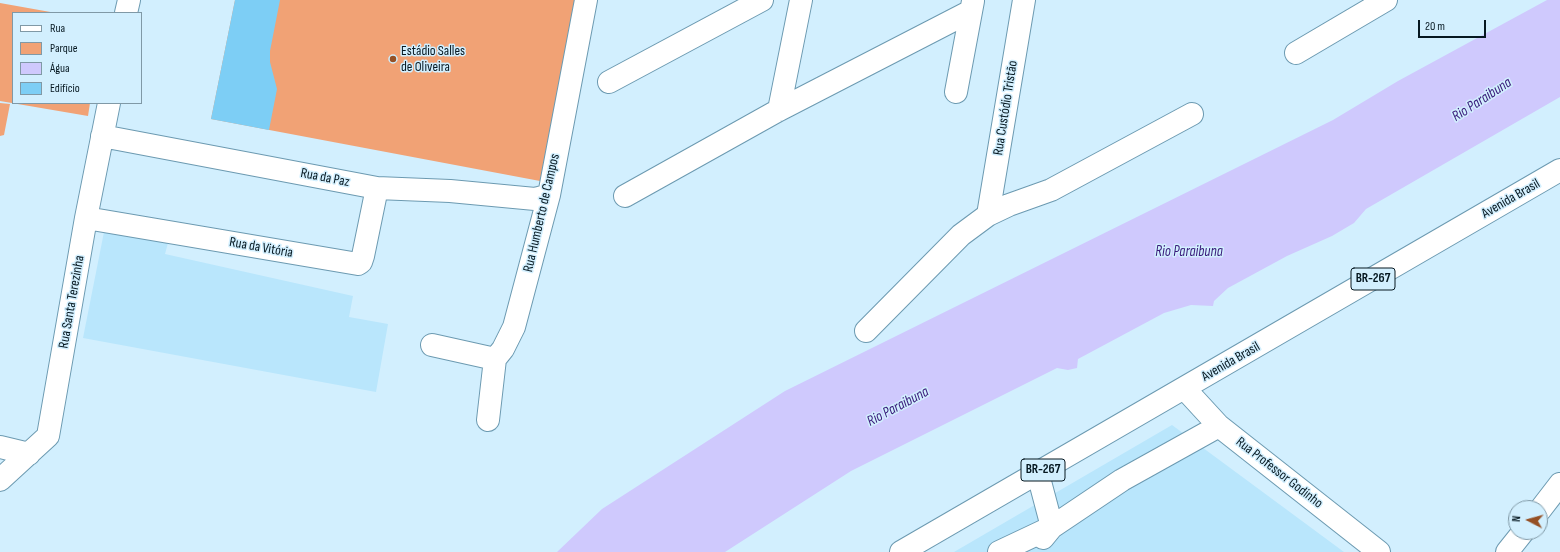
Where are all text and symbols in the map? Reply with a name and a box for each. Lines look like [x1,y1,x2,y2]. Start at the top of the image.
legend [12,12,142,104]
scale bar [1420,12,1488,38]
text: 20 m [1425,19,1445,34]
text: Rua [50,21,65,36]
text: Parque [50,41,78,56]
place label: Estádio Salles de Oliveira [401,43,465,76]
marker: Estádio Salles de Oliveira [388,54,398,64]
street label: Rua Custódio Tristão [990,59,1022,157]
text: Água [50,61,70,76]
water label: Rio Paraibuna [1449,74,1515,126]
text: Edifício [50,81,80,96]
street label: Rua Humberto de Campos [520,152,564,274]
street label: Rua da Paz [299,165,351,191]
street label: Avenida Brasil [1479,176,1543,222]
street label: Rua da Vitória [228,234,294,262]
water label: Rio Paraibuna [1155,243,1223,261]
street label: Rua Santa Terezinha [56,254,88,350]
road number: BR-267 [1351,268,1395,290]
street label: Avenida Brasil [1199,339,1263,385]
water label: Rio Paraibuna [864,383,932,431]
street label: Rua Professor Godinho [1232,434,1326,512]
road number: BR-267 [1021,459,1065,481]
north arrow [1508,500,1548,540]
text: N [1510,515,1523,522]

